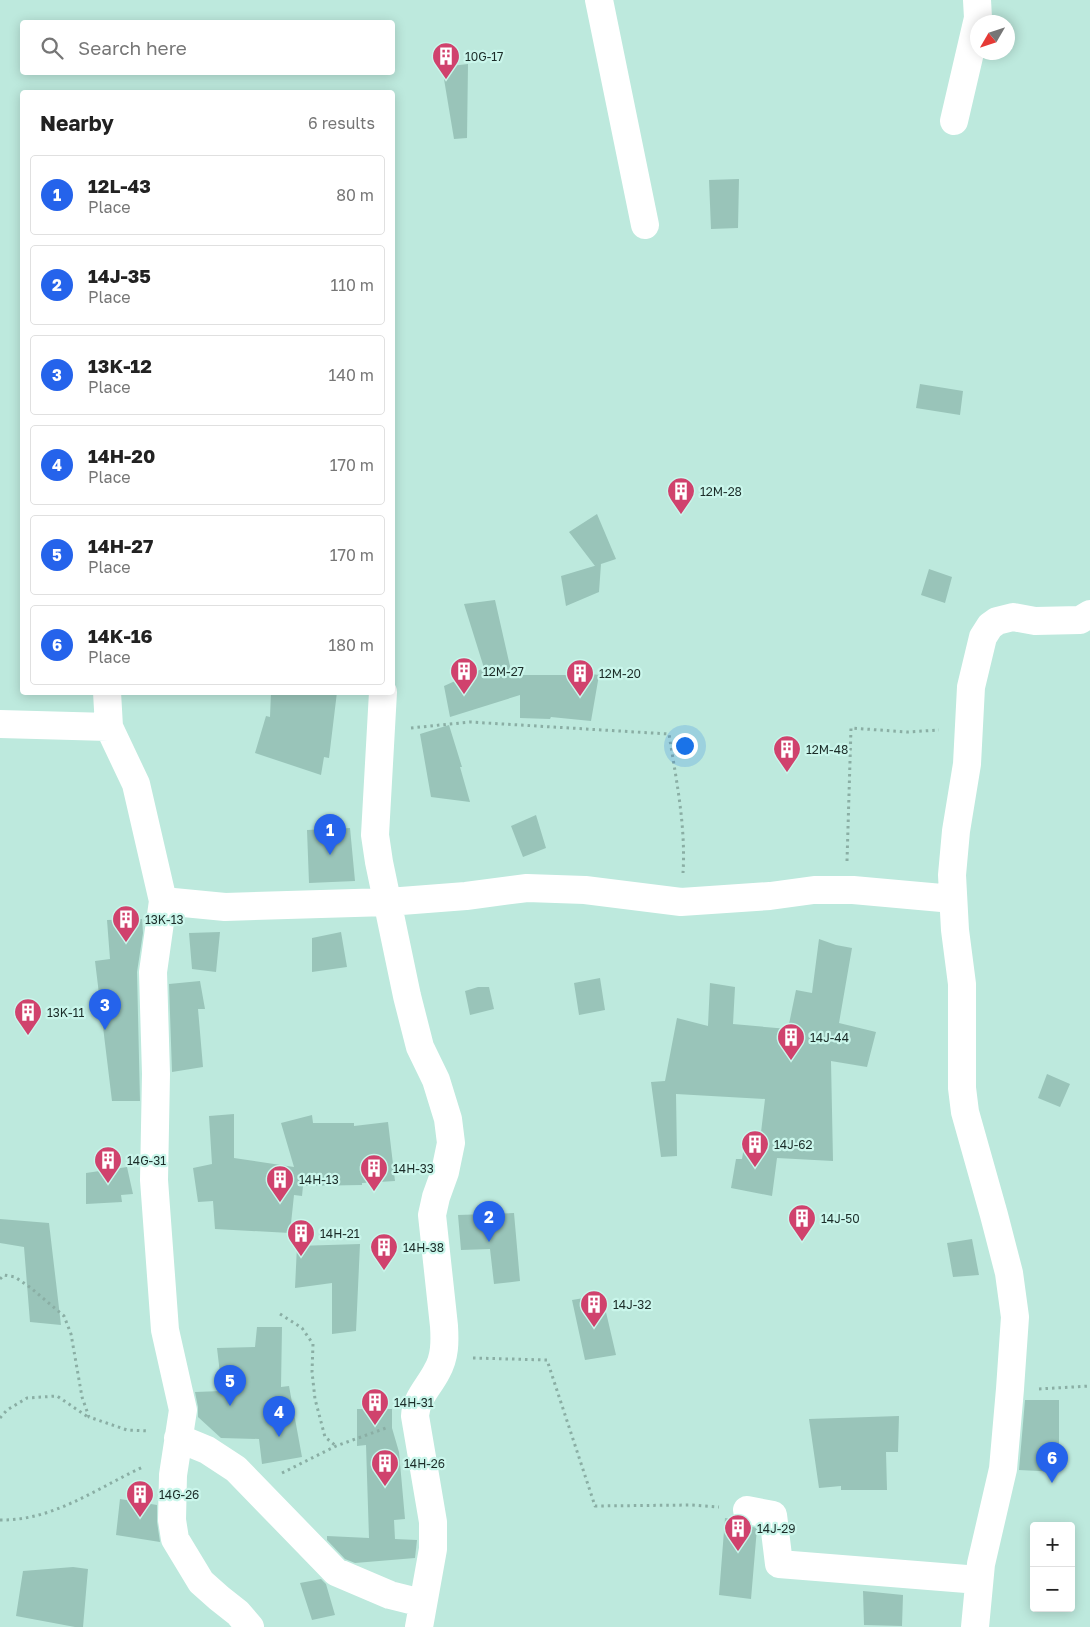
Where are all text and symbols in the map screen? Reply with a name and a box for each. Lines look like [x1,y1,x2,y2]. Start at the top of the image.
north arrow [970,15,1015,60]
search box [20,20,395,75]
icon: search [38,34,66,62]
text: Search here [78,36,187,59]
building icon: 10G-17 [431,41,461,80]
place label: 10G-17 [465,49,503,64]
text: Nearby [40,110,114,136]
text: 6 results [308,113,375,133]
text: 12L-43 [88,174,151,197]
text: 1 [53,185,61,205]
text: 80 m [336,185,374,205]
text: Place [88,197,131,217]
text: 14J-35 [88,264,151,287]
text: 2 [52,275,62,295]
text: 110 m [330,275,374,295]
text: Place [88,287,131,307]
text: 13K-12 [88,354,152,377]
text: 3 [52,365,62,385]
text: 140 m [328,365,374,385]
text: Place [88,377,131,397]
text: 14H-20 [88,444,155,467]
text: 4 [52,455,62,475]
text: 170 m [330,455,374,475]
text: Place [88,467,131,487]
building icon: 12M-28 [666,476,696,515]
place label: 12M-28 [700,484,742,499]
text: 14H-27 [88,534,153,557]
text: 5 [52,545,62,565]
text: 170 m [330,545,374,565]
text: Place [88,557,131,577]
text: 14K-16 [88,624,153,647]
text: 6 [52,635,62,655]
text: 180 m [328,635,374,655]
text: Place [88,647,131,667]
building icon: 12M-27 [449,656,479,695]
building icon: 12M-20 [565,658,595,697]
place label: 12M-27 [483,664,524,679]
place label: 12M-20 [599,666,641,681]
your location [672,733,698,759]
building icon: 12M-48 [772,734,802,773]
place label: 12M-48 [806,742,848,757]
pin: 1 [314,814,346,855]
building icon: 13K-13 [111,904,141,943]
place label: 13K-13 [145,912,184,927]
pin: 3 [89,989,121,1030]
building icon: 13K-11 [13,997,43,1036]
place label: 13K-11 [47,1005,85,1020]
building icon: 14J-44 [776,1022,806,1061]
place label: 14J-44 [810,1030,849,1045]
building icon: 14J-62 [740,1129,770,1168]
place label: 14J-62 [774,1137,813,1152]
building icon: 14G-31 [93,1145,123,1184]
place label: 14G-31 [127,1153,166,1168]
building icon: 14H-33 [359,1153,389,1192]
place label: 14H-33 [393,1161,434,1176]
building icon: 14H-13 [265,1164,295,1203]
place label: 14H-13 [299,1172,339,1187]
pin: 2 [473,1201,505,1242]
building icon: 14J-50 [787,1203,817,1242]
place label: 14J-50 [821,1211,860,1226]
building icon: 14H-21 [286,1218,316,1257]
place label: 14H-21 [320,1226,360,1241]
building icon: 14H-38 [369,1232,399,1271]
place label: 14H-38 [403,1240,444,1255]
building icon: 14J-32 [579,1289,609,1328]
place label: 14J-32 [613,1297,651,1312]
pin: 5 [214,1365,246,1406]
building icon: 14H-31 [360,1387,390,1426]
place label: 14H-31 [394,1395,434,1410]
pin: 4 [263,1396,295,1437]
pin: 6 [1036,1442,1068,1483]
building icon: 14H-26 [370,1448,400,1487]
place label: 14H-26 [404,1456,445,1471]
building icon: 14G-26 [125,1479,155,1518]
place label: 14G-26 [159,1487,199,1502]
building icon: 14J-29 [723,1513,753,1552]
place label: 14J-29 [757,1521,796,1536]
map controls [1030,1522,1075,1612]
button: + [1030,1522,1075,1567]
button: − [1030,1567,1075,1612]

